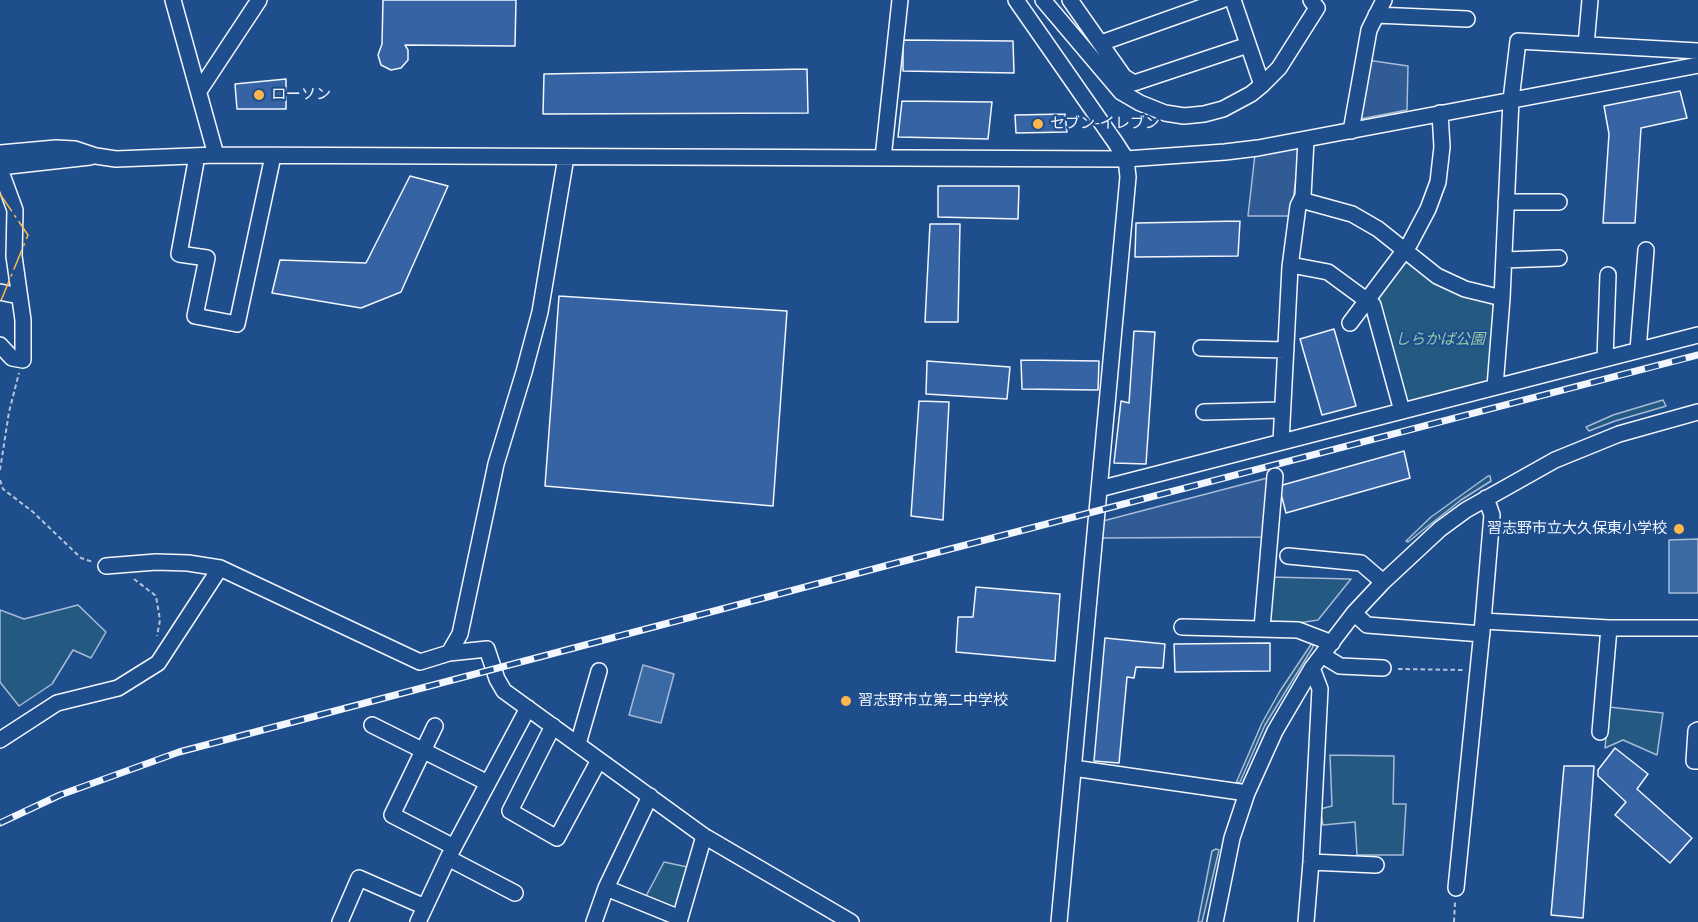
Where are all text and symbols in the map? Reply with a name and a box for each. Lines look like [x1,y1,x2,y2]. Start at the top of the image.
place label: ローソン [271,86,331,104]
marker: ローソン [252,88,266,102]
place label: セブン-イレブン [1050,115,1160,133]
marker: セブン-イレブン [1031,117,1045,131]
park label: しらかば公園 [1395,331,1485,349]
place label: 習志野市立大久保東小学校 [1487,520,1667,538]
marker: 習志野市立大久保東小学校 [1672,522,1686,536]
place label: 習志野市立第二中学校 [858,692,1008,710]
marker: 習志野市立第二中学校 [839,694,853,708]

